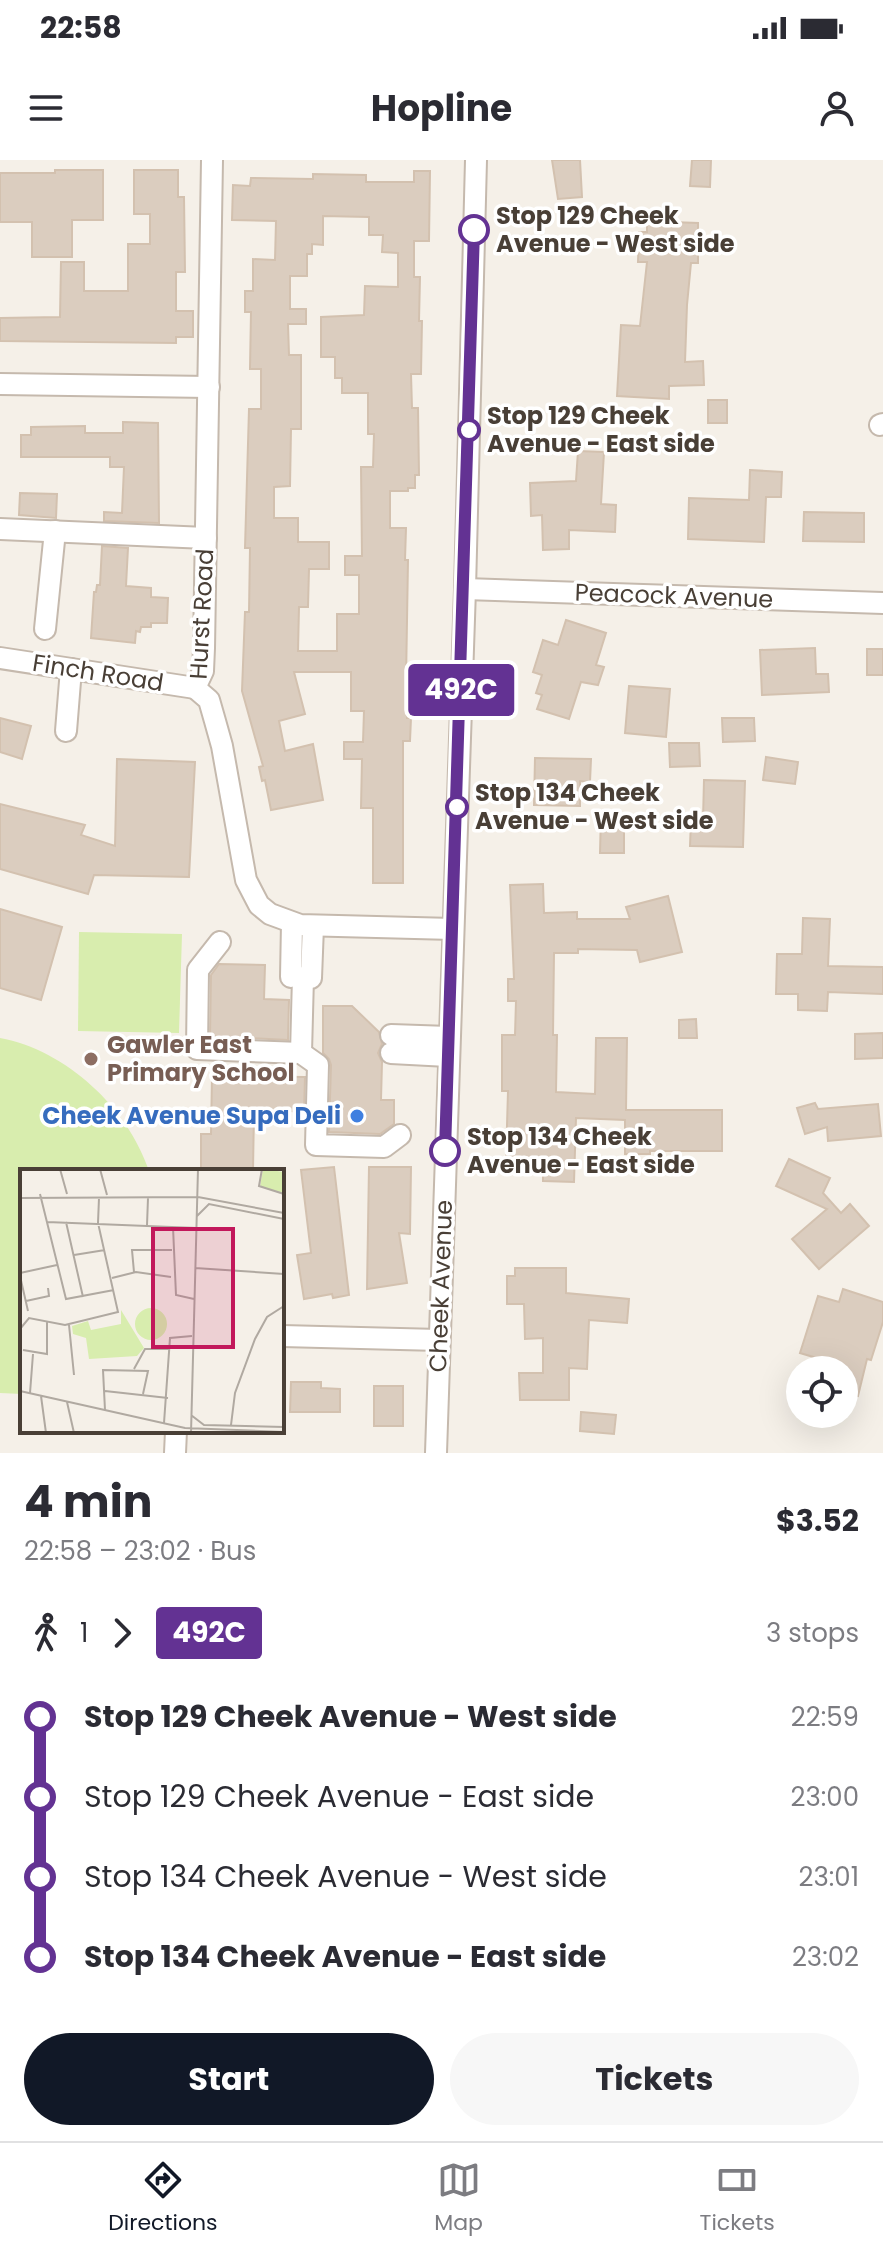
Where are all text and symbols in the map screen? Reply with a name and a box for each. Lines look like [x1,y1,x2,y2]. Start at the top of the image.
text: 22:58 [40,6,122,49]
text: Hopline [371,83,512,134]
icon: menu [24,86,68,130]
icon: person [815,86,859,130]
place label: Stop 129 Cheek Avenue - West side [496,199,735,260]
marker: Stop 129 Cheek Avenue - West side [459,215,489,245]
place label: Stop 129 Cheek Avenue - East side [487,399,715,460]
marker: Stop 129 Cheek Avenue - East side [458,419,480,441]
street label: Hurst Road [182,548,221,680]
street label: Peacock Avenue [574,576,774,615]
street label: Finch Road [30,646,166,699]
line badge: 492C [405,664,517,716]
text: 492C [424,670,498,709]
place label: Stop 134 Cheek Avenue - West side [475,776,714,837]
marker: Stop 134 Cheek Avenue - West side [446,796,468,818]
place label: Gawler East Primary School [107,1028,295,1089]
marker: Gawler East Primary School [82,1050,100,1068]
place label: Cheek Avenue Supa Deli [42,1099,341,1132]
marker: Cheek Avenue Supa Deli [348,1107,366,1125]
place label: Stop 134 Cheek Avenue - East side [467,1120,695,1181]
marker: Stop 134 Cheek Avenue - East side [430,1136,460,1166]
inset map [20,1169,284,1433]
street label: Cheek Avenue [421,1199,460,1373]
map controls [786,1356,858,1428]
button: locate [786,1356,858,1428]
text: 4 min [24,1471,152,1532]
text: $3.52 [776,1499,859,1542]
text: 22:58 – 23:02 · Bus [24,1533,256,1569]
icon: walk [24,1611,68,1655]
icon: forward [100,1611,144,1655]
text: 492C [172,1613,246,1652]
text: 1 [80,1615,88,1651]
text: 3 stops [766,1615,859,1651]
text: Stop 129 Cheek Avenue - West side [84,1695,617,1738]
text: 22:59 [791,1699,859,1735]
text: Stop 129 Cheek Avenue - East side [84,1775,594,1818]
text: 23:00 [791,1779,859,1815]
text: Stop 134 Cheek Avenue - West side [84,1855,607,1898]
text: 23:01 [799,1859,859,1895]
text: Stop 134 Cheek Avenue - East side [84,1935,606,1978]
text: 23:02 [792,1939,859,1975]
button: Start [24,2033,434,2125]
button: Tickets [450,2033,859,2125]
tab: Directions [108,2158,218,2239]
tab: Map [434,2158,483,2239]
tab: Tickets [700,2158,775,2239]

